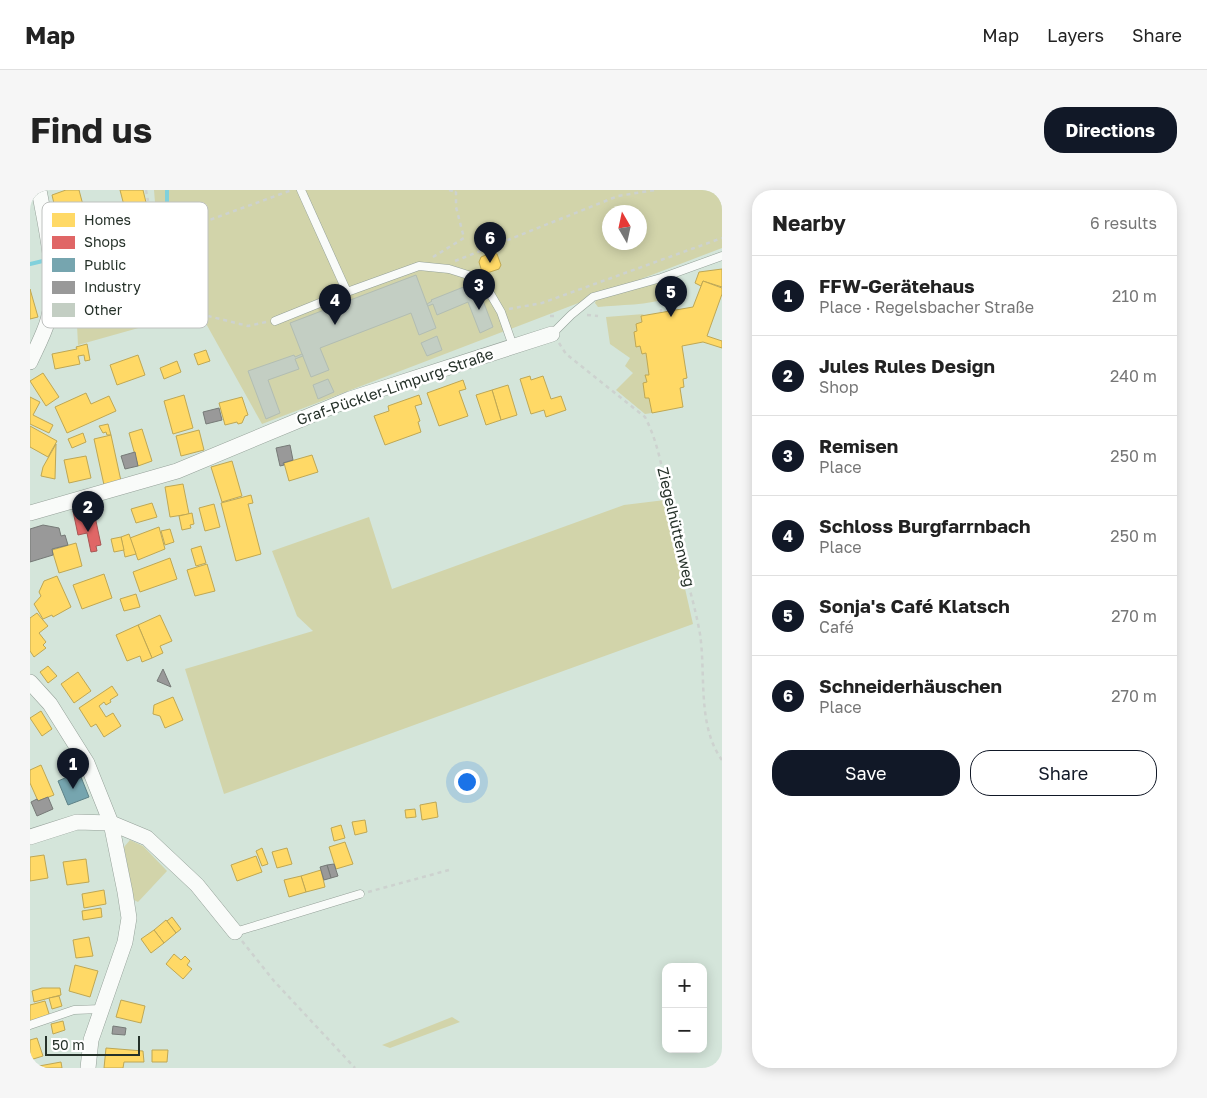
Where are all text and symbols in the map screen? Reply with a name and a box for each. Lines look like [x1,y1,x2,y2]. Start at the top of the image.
text: Map [25,20,75,49]
text: Map [982,24,1019,46]
text: Layers [1047,24,1104,46]
text: Share [1132,24,1182,46]
button: Directions [1044,107,1177,153]
text: Find us [30,109,152,151]
legend [42,202,208,328]
north arrow [602,205,647,250]
text: Nearby [772,210,846,236]
text: Homes [84,211,131,228]
text: 6 results [1090,213,1157,233]
pin: 6 [474,222,506,263]
text: Shops [84,233,126,250]
text: Public [84,256,126,273]
pin: 3 [463,269,495,310]
text: FFW-Gerätehaus [819,274,975,297]
pin: 5 [655,276,687,317]
text: Industry [84,278,141,295]
pin: 4 [319,284,351,325]
text: 1 [784,286,792,306]
text: 210 m [1112,286,1157,306]
text: Place · Regelsbacher Straße [819,297,1034,317]
text: Other [84,301,123,318]
street label: Graf-Pückler-Limpurg-Straße [294,344,496,428]
text: Jules Rules Design [819,354,995,377]
text: 2 [783,366,793,386]
text: 240 m [1110,366,1157,386]
text: Shop [819,377,859,397]
text: Remisen [819,434,898,457]
text: 3 [783,446,793,466]
text: 250 m [1110,446,1157,466]
text: Place [819,457,862,477]
street label: Ziegelhüttenweg [654,465,699,588]
pin: 2 [72,491,104,532]
text: Schloss Burgfarrnbach [819,514,1030,537]
text: 4 [783,526,793,546]
text: 250 m [1110,526,1157,546]
text: Place [819,537,862,557]
text: Sonja's Café Klatsch [819,594,1010,617]
text: 5 [783,606,793,626]
text: 270 m [1111,606,1157,626]
text: Café [819,617,854,637]
text: Schneiderhäuschen [819,674,1002,697]
text: 6 [783,686,793,706]
text: 270 m [1111,686,1157,706]
text: Place [819,697,862,717]
pin: 1 [57,748,89,789]
button: Save [772,750,960,796]
button: Share [970,750,1157,796]
your location [454,769,480,795]
map controls [662,963,707,1053]
button: + [662,963,707,1008]
button: − [662,1008,707,1053]
scale bar [45,1033,140,1056]
text: 50 m [52,1036,85,1053]

